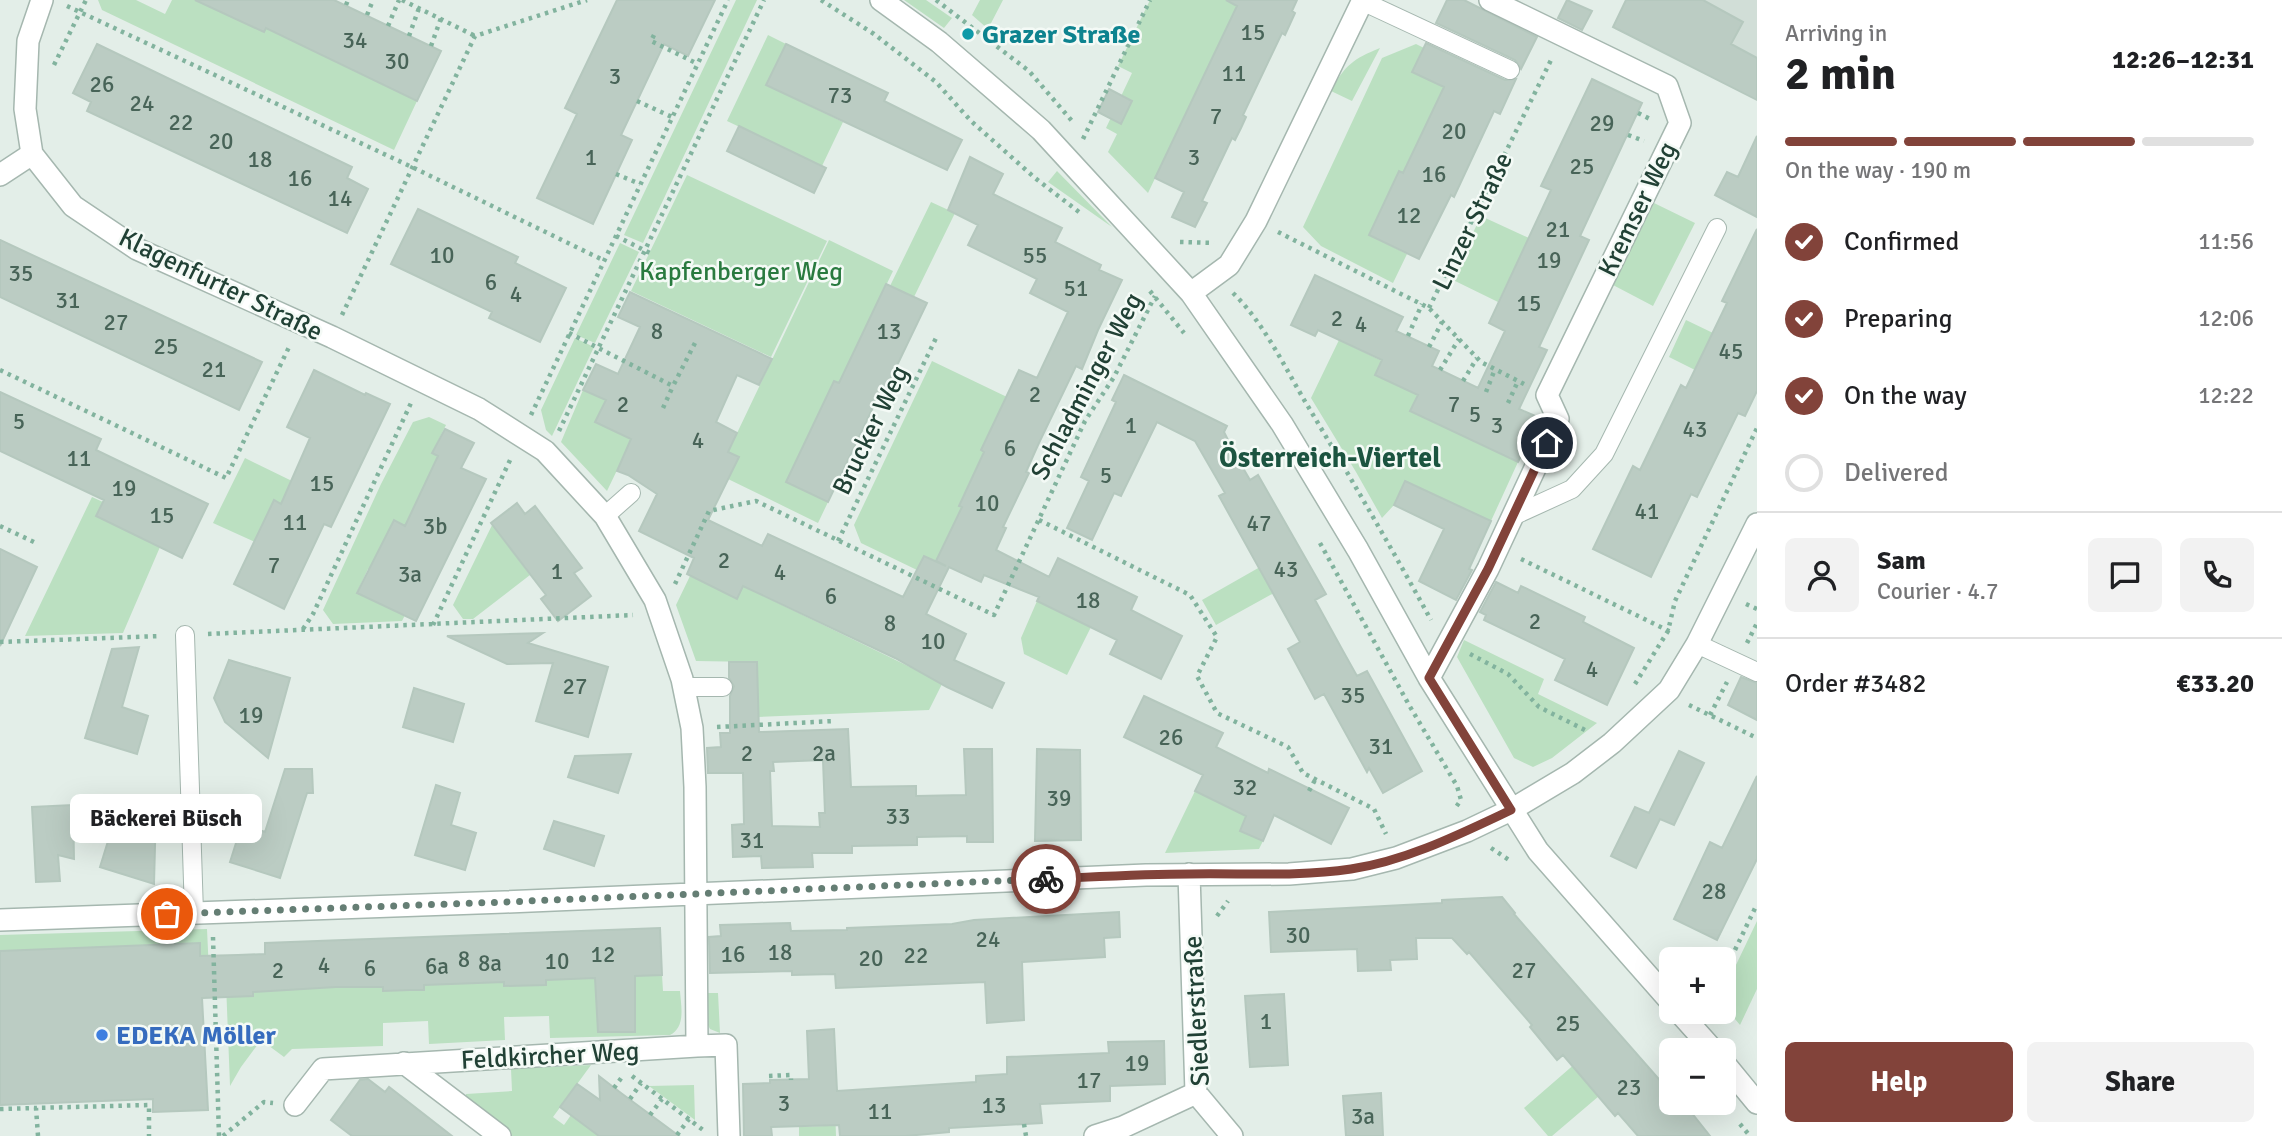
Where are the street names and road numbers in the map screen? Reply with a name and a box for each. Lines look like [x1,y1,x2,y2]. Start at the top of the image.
street label: Kremser Weg [1592,137,1684,282]
street label: Linzer Straße [1426,147,1520,296]
street label: Klagenfurter Straße [113,222,328,348]
street label: Schladminger Weg [1024,287,1150,485]
street label: Brucker Weg [826,361,916,500]
street label: Siedlerstraße [1177,935,1217,1087]
street label: Feldkircher Weg [460,1035,640,1077]

